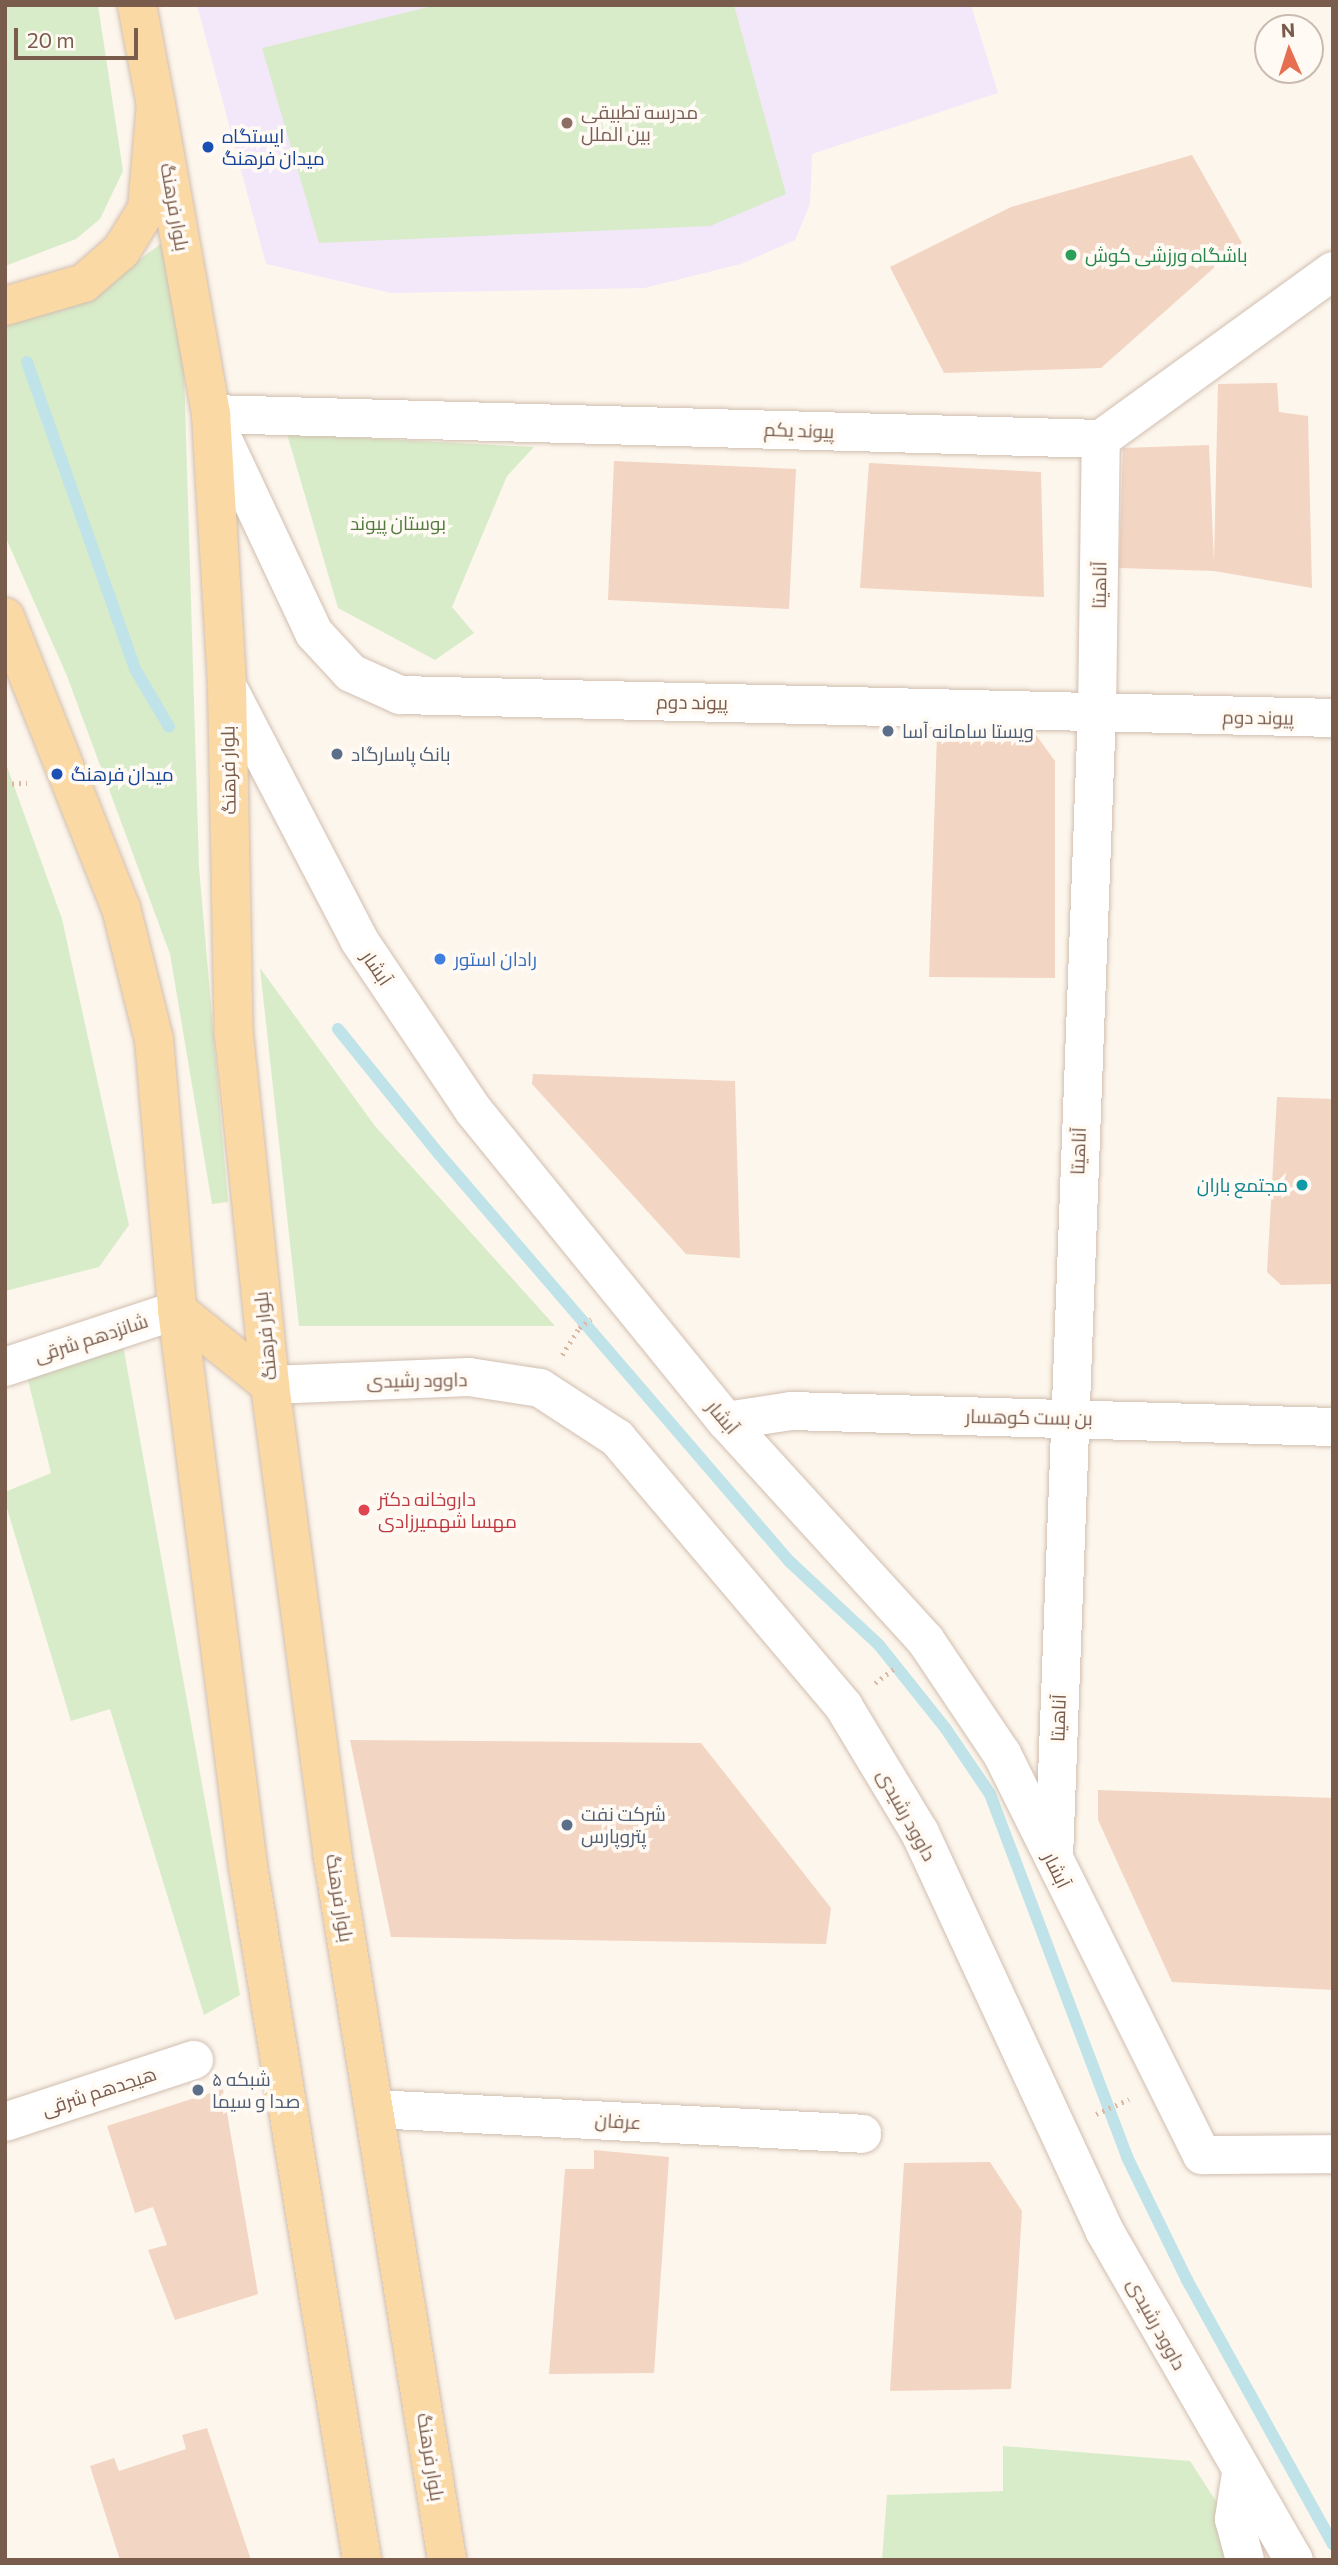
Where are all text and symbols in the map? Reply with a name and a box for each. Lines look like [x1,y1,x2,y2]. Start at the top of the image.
scale bar [18,14,142,58]
north arrow [1254,14,1324,84]
text: N [1280,18,1296,41]
text: 20 m [27,27,75,52]
place label: مدرسه تطبیقی بین الملل [581,101,698,145]
marker: مدرسه تطبیقی بین الملل [559,115,575,131]
place label: ایستگاه میدان فرهنگ [222,125,325,169]
marker: ایستگاه میدان فرهنگ [200,139,216,155]
street label: بلوار فرهنگ [156,161,194,253]
place label: باشگاه ورزشی کوش [1085,244,1248,266]
marker: باشگاه ورزشی کوش [1063,247,1079,263]
street label: پیوند یکم [763,417,835,443]
park label: بوستان پیوند [350,512,446,534]
street label: آناهیتا [1087,561,1111,609]
street label: پیوند دوم [656,690,728,714]
street label: پیوند دوم [1222,705,1294,729]
place label: ویستا سامانه آسا [902,720,1034,742]
marker: ویستا سامانه آسا [880,723,896,739]
street label: بلوار فرهنگ [216,725,240,815]
place label: بانک پاسارگاد [351,743,451,765]
marker: بانک پاسارگاد [329,746,345,762]
place label: میدان فرهنگ [71,763,174,785]
marker: میدان فرهنگ [49,766,65,782]
street label: آبشار [357,946,397,990]
place label: رادان استور [454,948,537,970]
marker: رادان استور [432,951,448,967]
street label: آناهیتا [1066,1127,1090,1175]
place label: مجتمع باران [1197,1174,1288,1196]
marker: مجتمع باران [1294,1177,1310,1193]
street label: بلوار فرهنگ [249,1291,281,1381]
street label: شانزدهم شرقی [31,1309,151,1367]
street label: داوود رشیدی [366,1368,468,1392]
street label: آبشار [702,1395,744,1439]
street label: بن بست کوهسار [965,1404,1093,1430]
place label: داروخانه دکتر مهسا شهمیرزادی [378,1488,517,1532]
marker: داروخانه دکتر مهسا شهمیرزادی [356,1502,372,1518]
street label: آناهیتا [1046,1694,1070,1742]
street label: داوود رشیدی [872,1765,942,1865]
place label: شرکت نفت پتروپارس [581,1803,666,1847]
marker: شرکت نفت پتروپارس [559,1817,575,1833]
street label: آبشار [1039,1848,1075,1892]
street label: بلوار فرهنگ [322,1852,358,1944]
street label: هیجدهم شرقی [39,2062,159,2120]
place label: شبکه ۵ صدا و سیما [212,2068,300,2112]
marker: شبکه ۵ صدا و سیما [190,2082,206,2098]
street label: عرفان [594,2108,642,2134]
street label: داوود رشیدی [1122,2274,1192,2374]
street label: بلوار فرهنگ [413,2411,449,2503]

